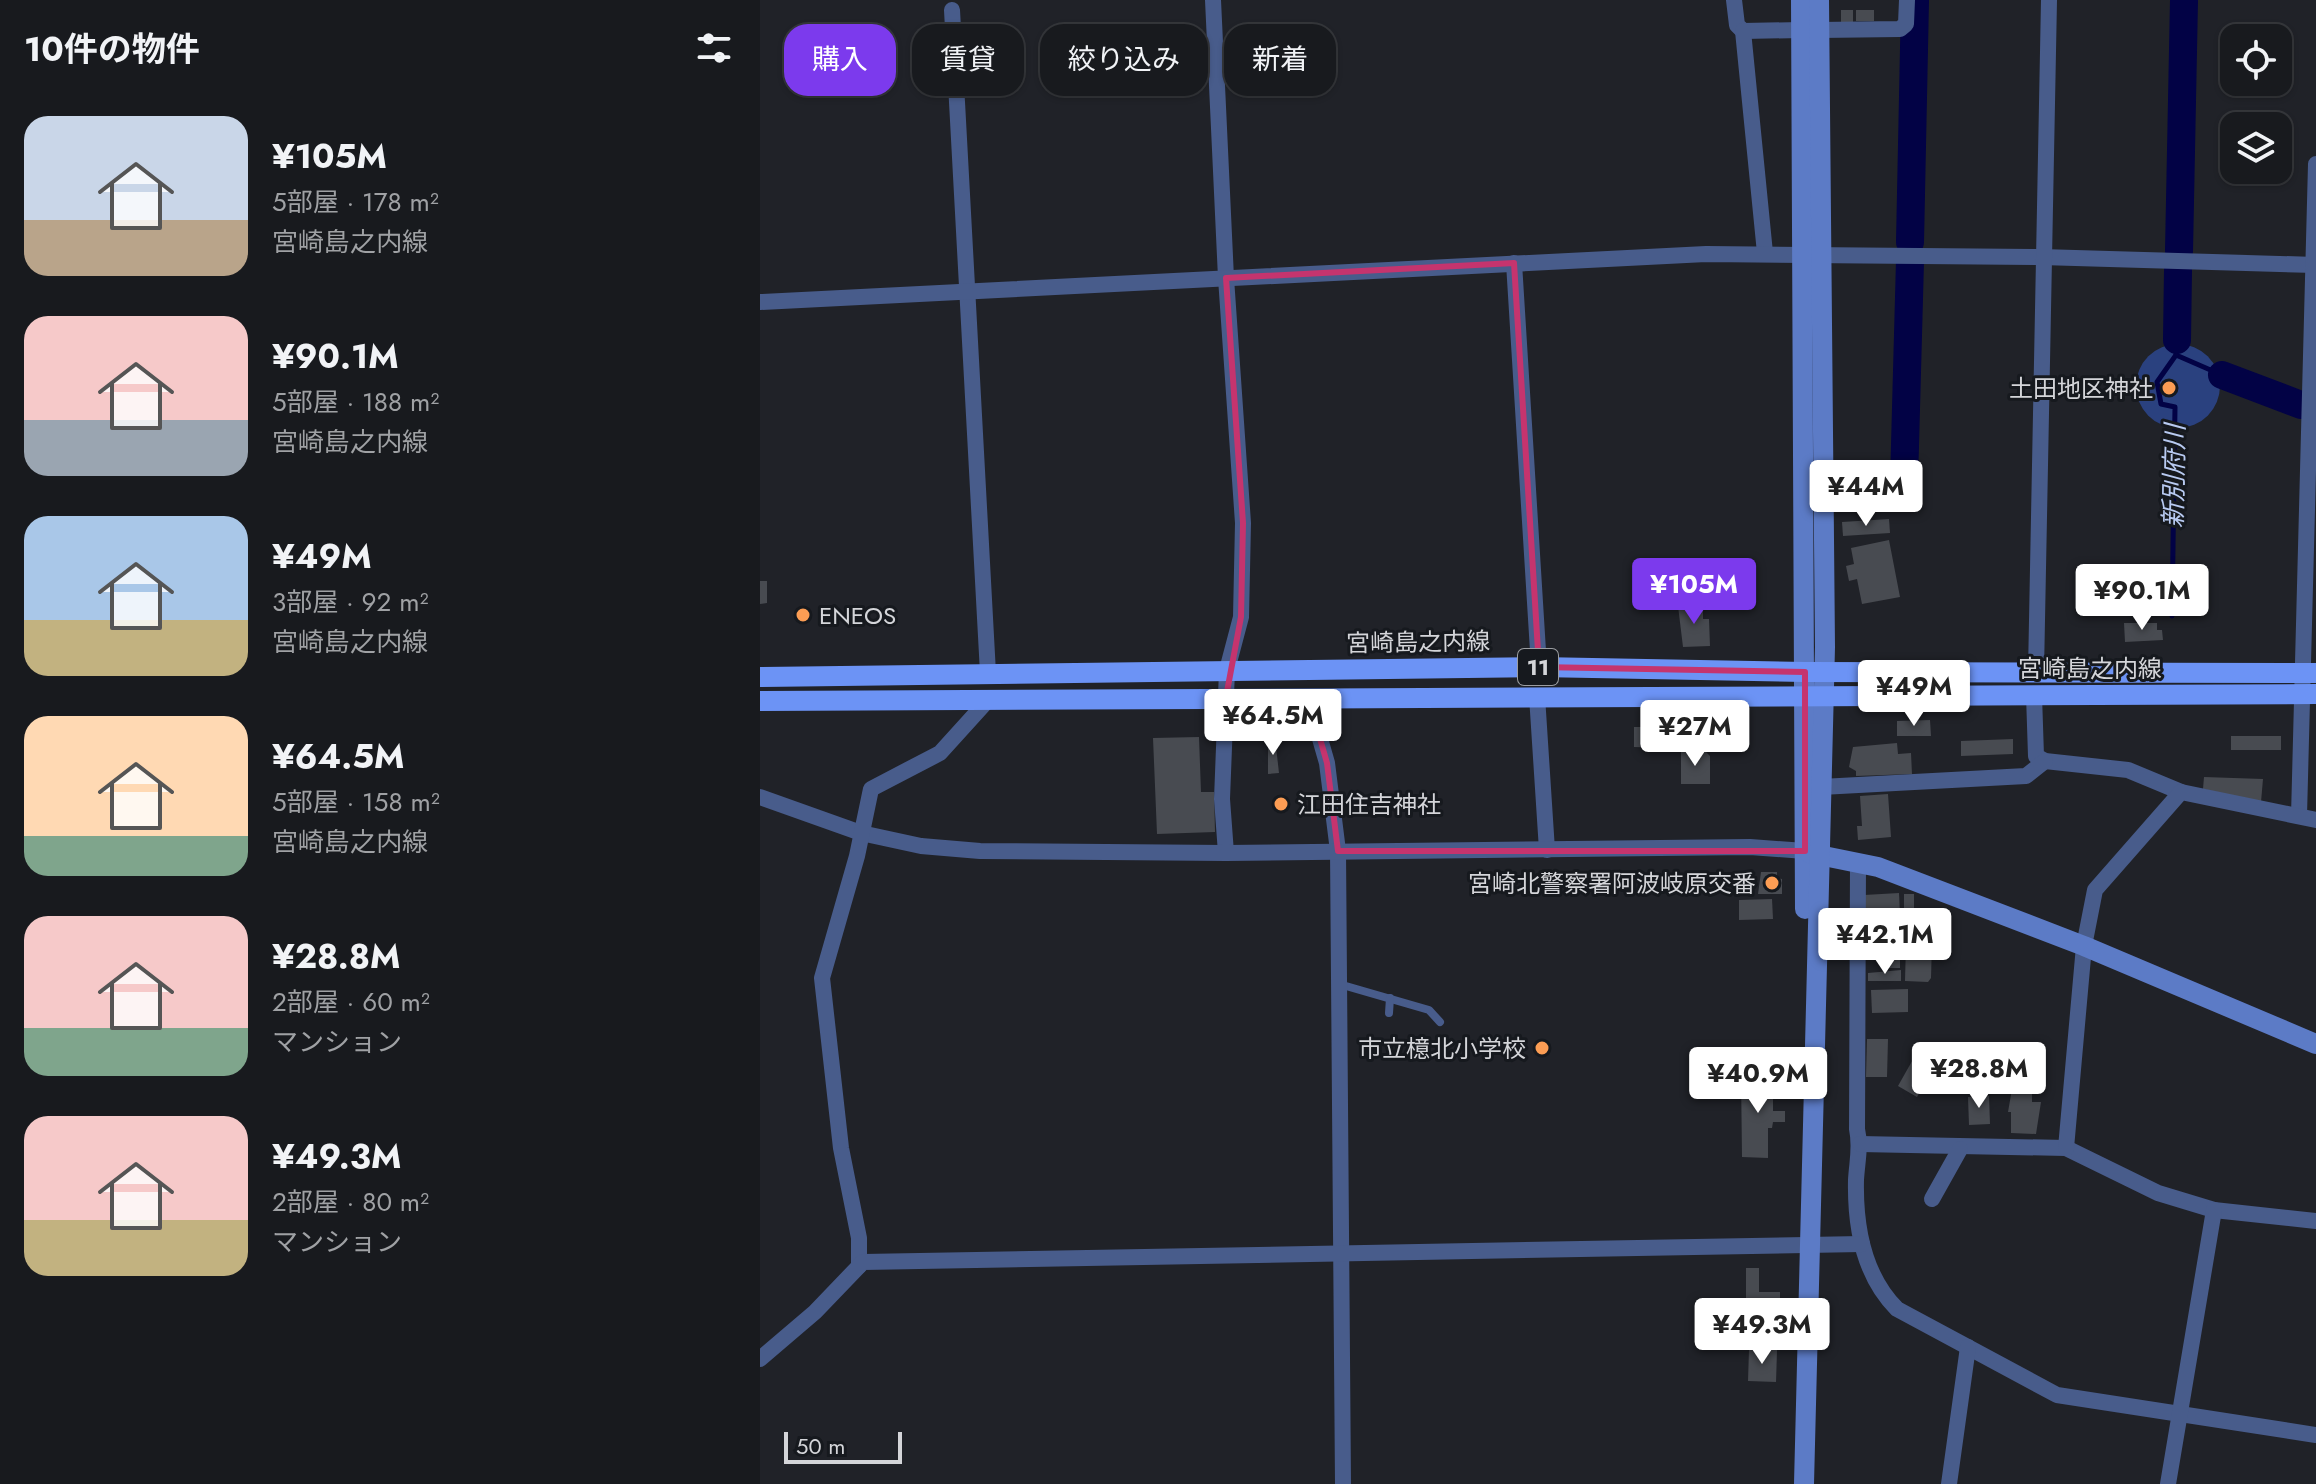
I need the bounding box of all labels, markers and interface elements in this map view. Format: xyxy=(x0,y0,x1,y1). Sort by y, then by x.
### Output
chip: 購入 xyxy=(784,24,896,96)
chip: 賃貸 xyxy=(912,24,1024,96)
chip: 絞り込み xyxy=(1040,24,1208,96)
chip: 新着 xyxy=(1224,24,1336,96)
map controls xyxy=(2220,24,2292,184)
button: locate xyxy=(2220,24,2292,96)
text: 10件の物件 xyxy=(24,25,200,74)
icon: filters xyxy=(692,26,736,70)
button: layers xyxy=(2220,112,2292,184)
text: ¥105M xyxy=(272,132,387,181)
icon: home xyxy=(88,148,184,244)
text: 5部屋 · 178 m² xyxy=(272,183,439,221)
text: 宮崎島之内線 xyxy=(272,223,428,261)
text: ¥90.1M xyxy=(272,332,399,381)
icon: home xyxy=(88,348,184,444)
place label: 土田地区神社 xyxy=(2009,371,2153,406)
marker: 土田地区神社 xyxy=(2160,379,2178,397)
text: 5部屋 · 188 m² xyxy=(272,383,439,421)
water label: 新別府川 xyxy=(2154,421,2194,528)
text: 宮崎島之内線 xyxy=(272,423,428,461)
pin: ¥44M xyxy=(1819,460,1913,528)
text: ¥44M xyxy=(1828,467,1904,505)
text: ¥49M xyxy=(272,532,372,581)
icon: home xyxy=(88,548,184,644)
pin: ¥105M xyxy=(1638,558,1750,626)
pin: ¥90.1M xyxy=(2077,564,2207,632)
text: ¥105M xyxy=(1650,565,1738,603)
text: ¥90.1M xyxy=(2094,571,2190,609)
text: 3部屋 · 92 m² xyxy=(272,583,428,621)
place label: ENEOS xyxy=(819,598,896,633)
marker: ENEOS xyxy=(794,606,812,624)
text: 宮崎島之内線 xyxy=(272,623,428,661)
street label: 宮崎島之内線 xyxy=(1346,623,1490,661)
road number: 11 xyxy=(1518,649,1558,685)
street label: 宮崎島之内線 xyxy=(2018,651,2162,686)
pin: ¥49M xyxy=(1867,660,1961,728)
text: ¥49M xyxy=(1876,667,1952,705)
pin: ¥64.5M xyxy=(1208,689,1338,757)
text: ¥64.5M xyxy=(1222,696,1324,734)
pin: ¥27M xyxy=(1648,700,1742,768)
text: ¥27M xyxy=(1658,707,1732,745)
text: ¥64.5M xyxy=(272,732,404,781)
icon: home xyxy=(88,748,184,844)
text: 5部屋 · 158 m² xyxy=(272,783,440,821)
place label: 江田住吉神社 xyxy=(1297,787,1441,822)
marker: 江田住吉神社 xyxy=(1272,795,1290,813)
text: 宮崎島之内線 xyxy=(272,823,428,861)
place label: 宮崎北警察署阿波岐原交番 xyxy=(1468,866,1756,901)
marker: 宮崎北警察署阿波岐原交番 xyxy=(1763,874,1781,892)
pin: ¥42.1M xyxy=(1820,908,1950,976)
text: ¥42.1M xyxy=(1836,915,1934,953)
text: ¥28.8M xyxy=(272,932,400,981)
icon: home xyxy=(88,948,184,1044)
text: 2部屋 · 60 m² xyxy=(272,983,430,1021)
text: マンション xyxy=(272,1023,402,1061)
place label: 市立檍北小学校 xyxy=(1358,1031,1526,1066)
marker: 市立檍北小学校 xyxy=(1533,1039,1551,1057)
pin: ¥28.8M xyxy=(1914,1042,2044,1110)
pin: ¥40.9M xyxy=(1693,1047,1823,1115)
text: ¥28.8M xyxy=(1930,1049,2028,1087)
text: ¥40.9M xyxy=(1707,1054,1809,1092)
text: ¥49.3M xyxy=(272,1132,401,1181)
icon: home xyxy=(88,1148,184,1244)
text: 2部屋 · 80 m² xyxy=(272,1183,429,1221)
text: マンション xyxy=(272,1223,402,1261)
pin: ¥49.3M xyxy=(1697,1298,1827,1366)
text: ¥49.3M xyxy=(1713,1305,1811,1343)
scale bar xyxy=(784,1428,902,1464)
text: 50 m xyxy=(796,1430,845,1462)

